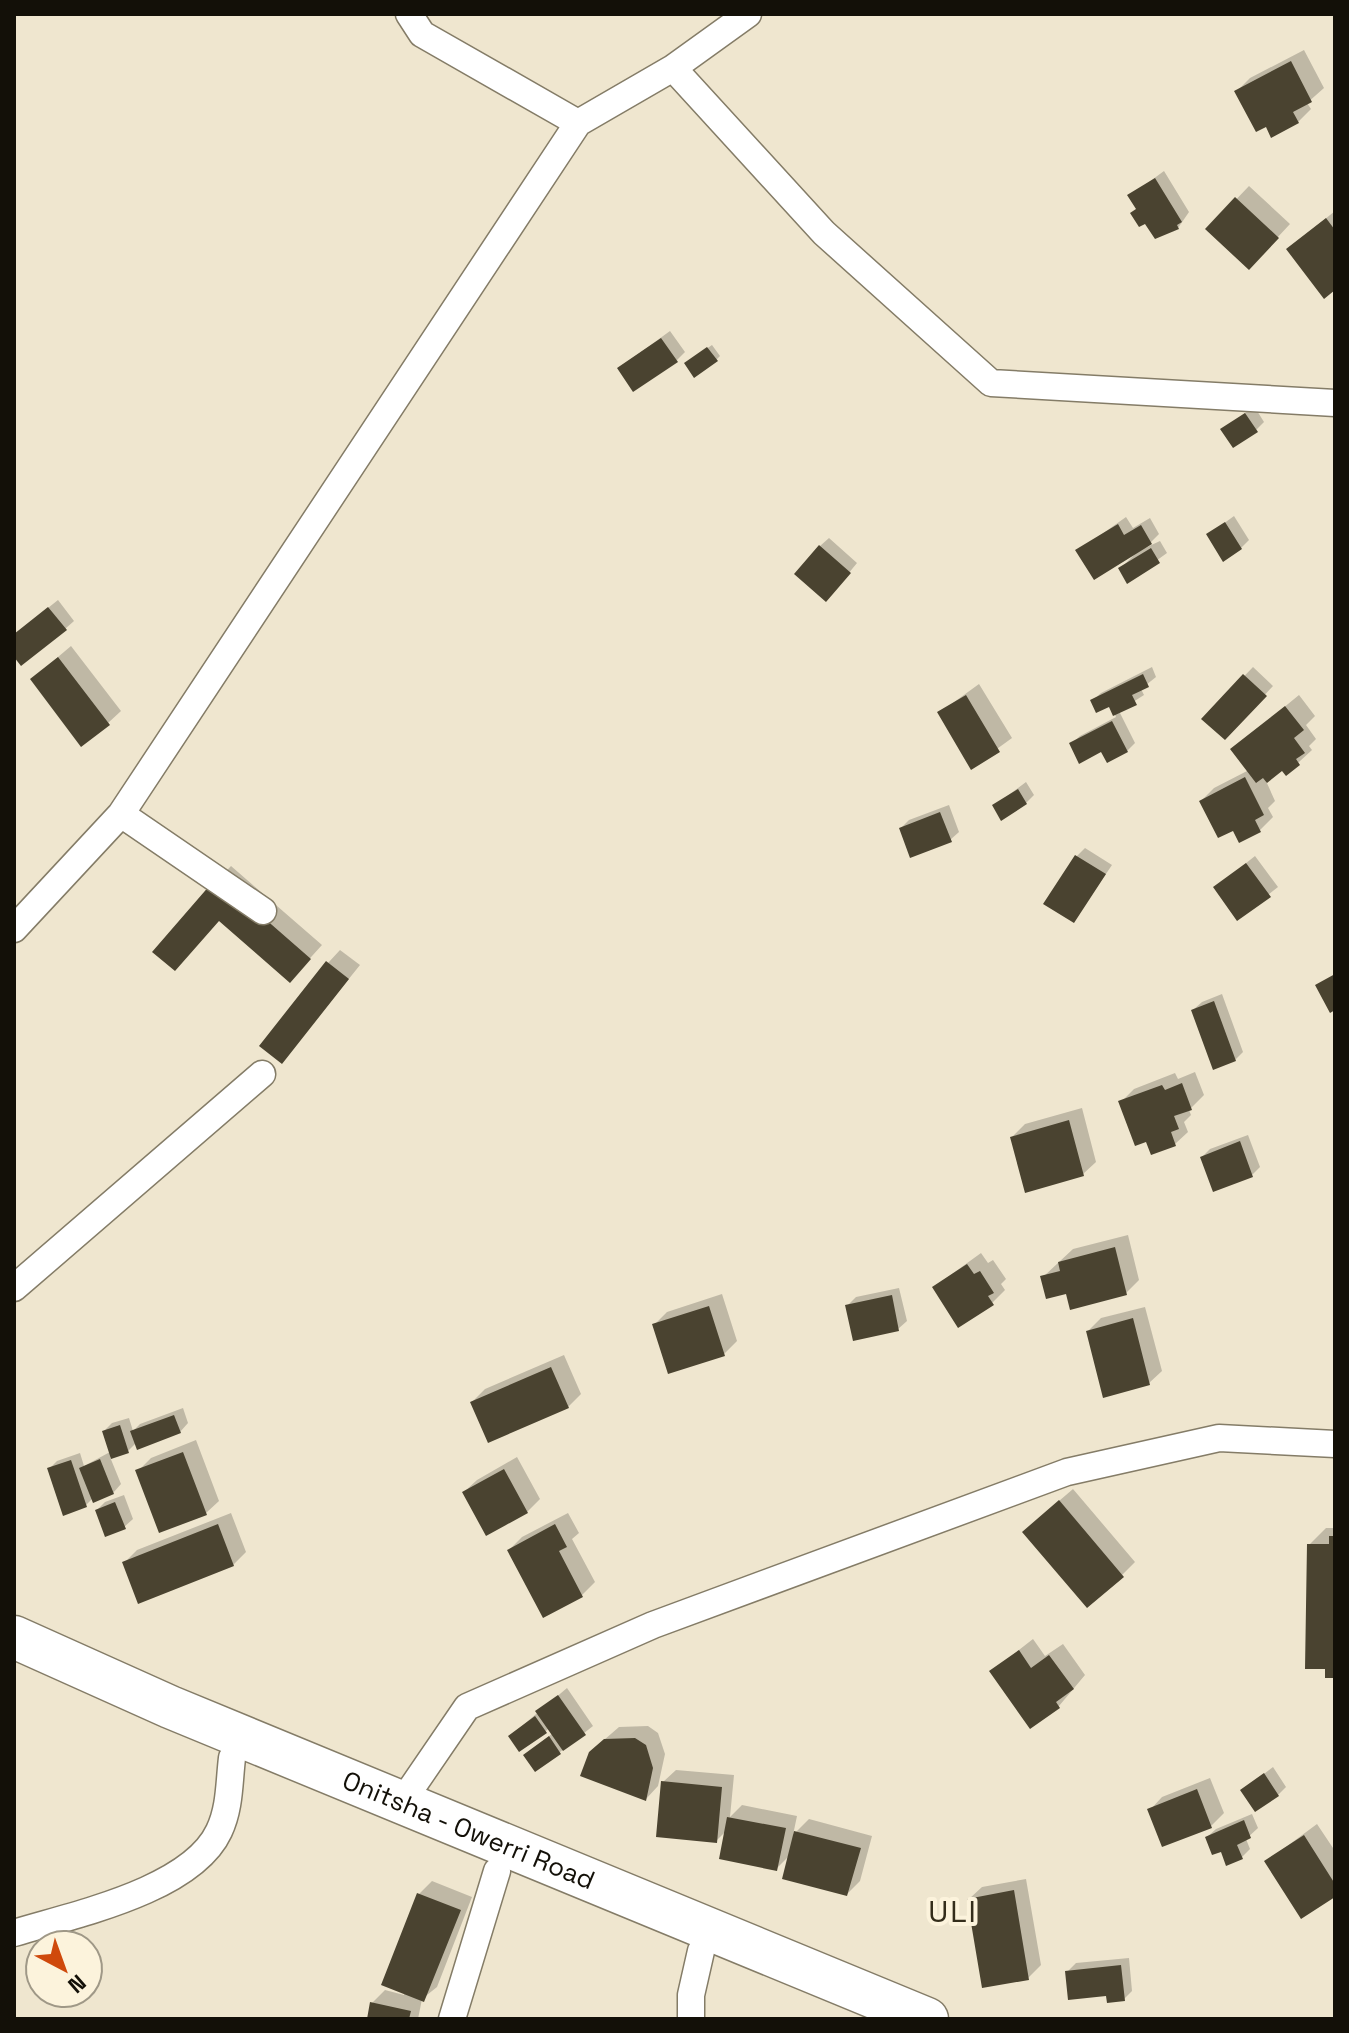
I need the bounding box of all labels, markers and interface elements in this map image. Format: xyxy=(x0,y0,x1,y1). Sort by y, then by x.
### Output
street label: Onitsha - Owerri Road xyxy=(337,1763,600,1897)
district label: ULI xyxy=(928,1892,978,1931)
north arrow xyxy=(24,1929,104,2009)
text: N xyxy=(62,1969,92,1999)

